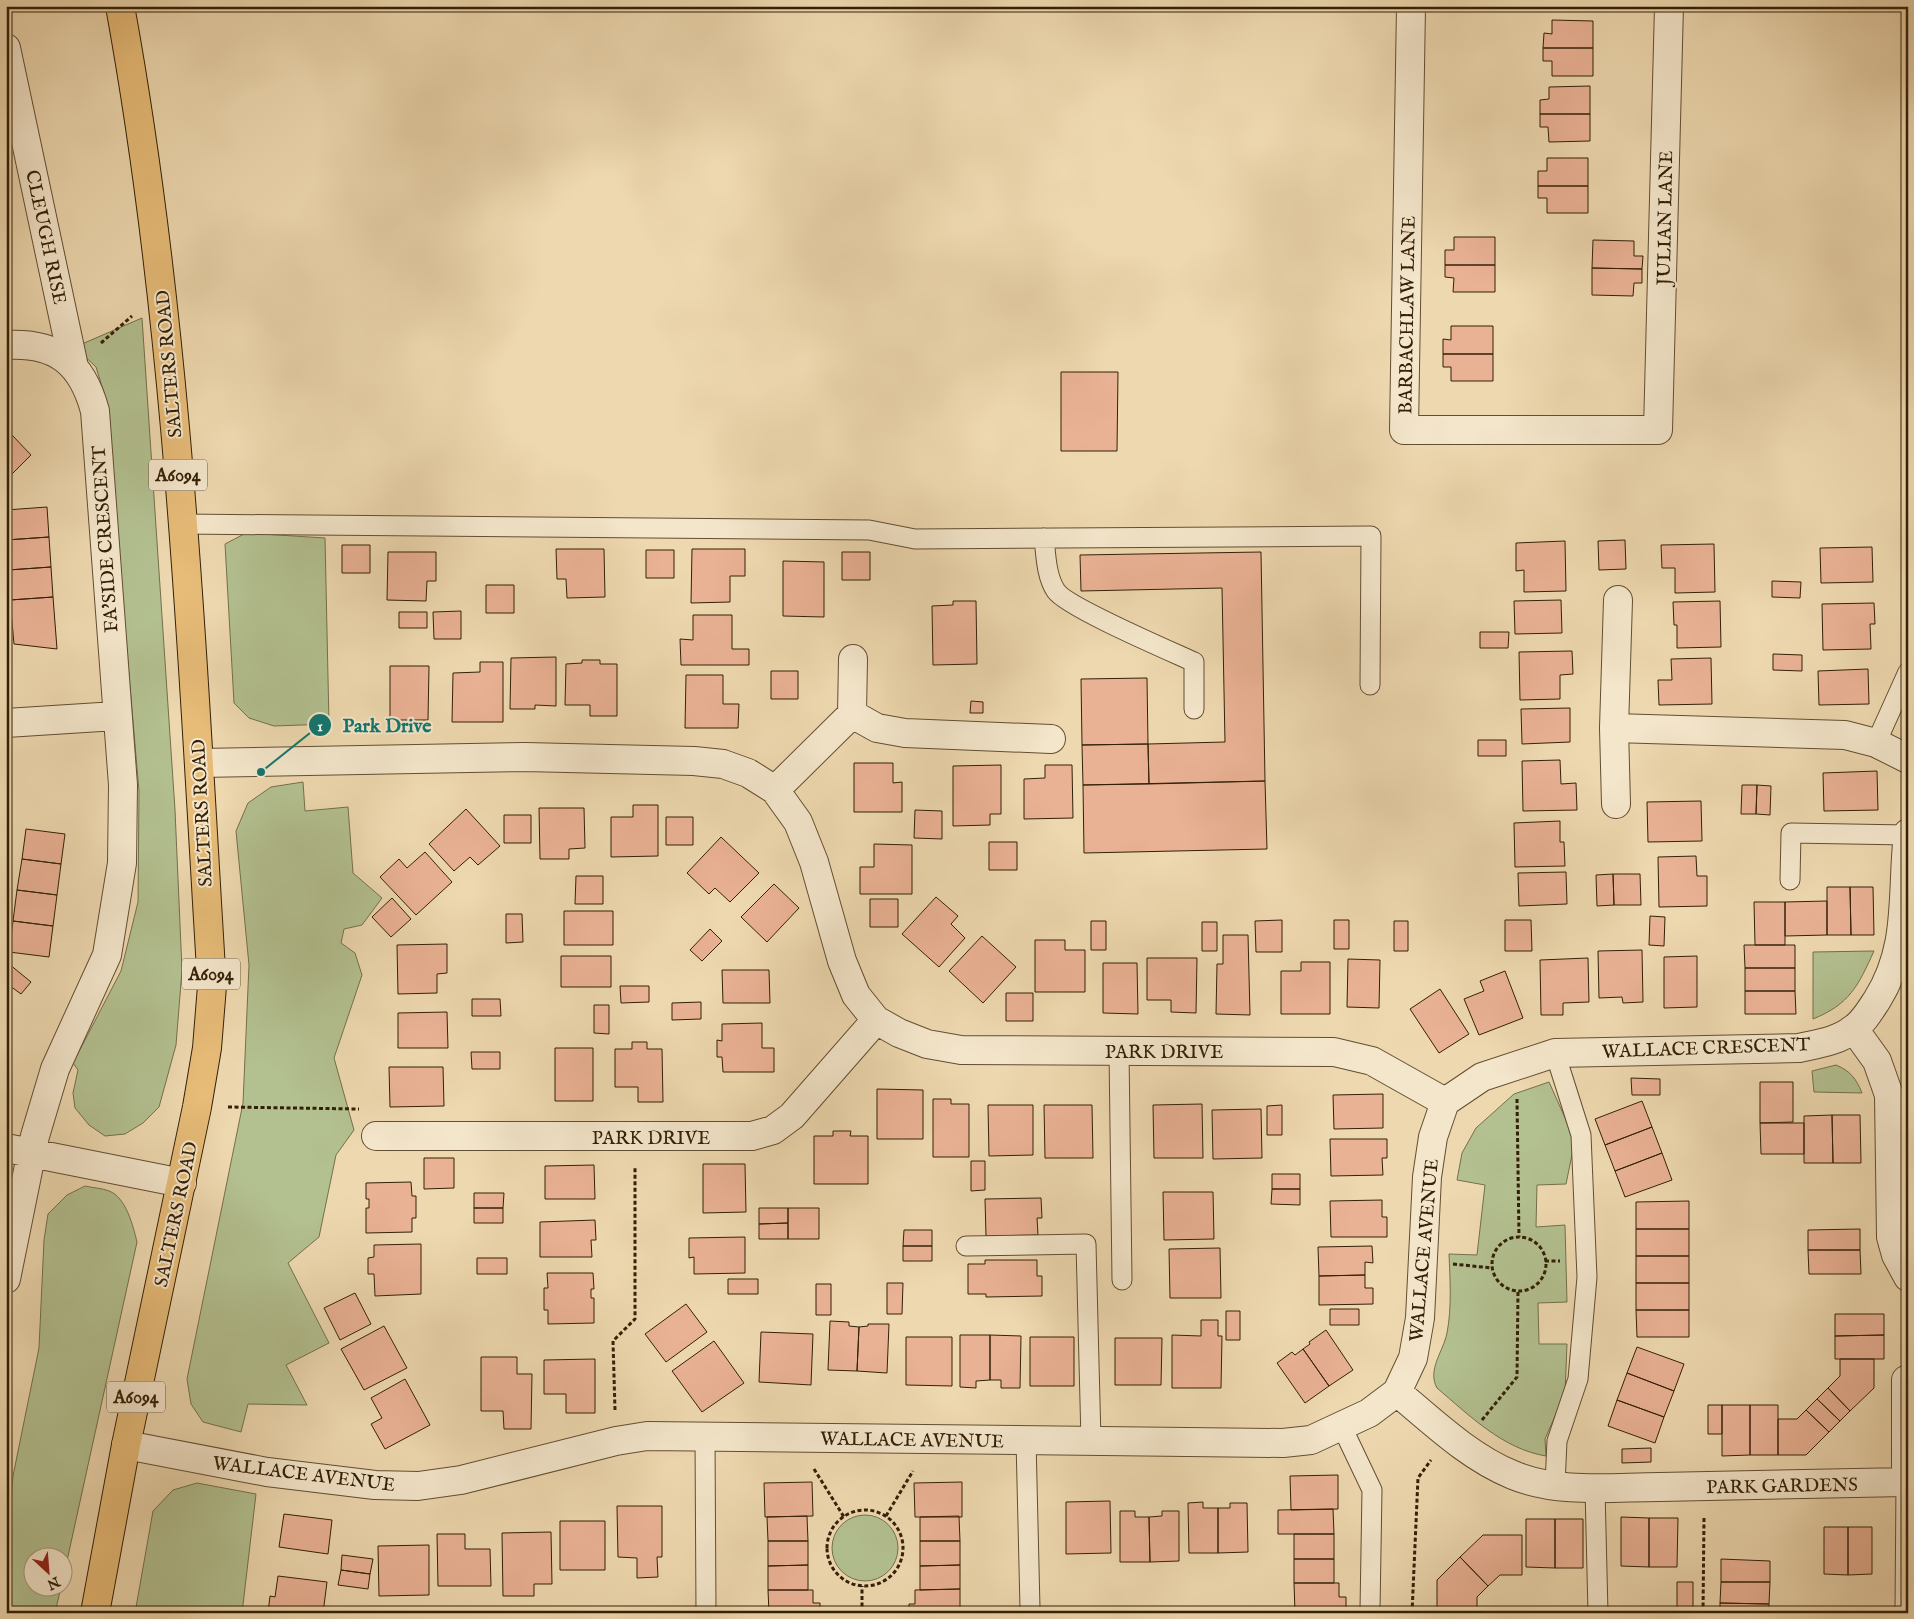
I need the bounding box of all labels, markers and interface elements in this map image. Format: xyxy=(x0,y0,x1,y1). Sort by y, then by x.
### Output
street label: JULIAN LANE xyxy=(1653,150,1679,288)
street label: CLEUGH RISE xyxy=(19,168,71,307)
street label: BARBACHLAW LANE xyxy=(1394,216,1422,415)
street label: SALTERS ROAD xyxy=(152,289,188,439)
street label: FA'SIDE CRESCENT xyxy=(87,444,124,633)
road number: A6094 xyxy=(149,460,207,490)
callout: Park Drive xyxy=(307,708,441,743)
text: Park Drive xyxy=(343,714,432,739)
text: 1 xyxy=(317,717,323,736)
street label: SALTERS ROAD xyxy=(187,738,219,887)
road number: A6094 xyxy=(182,959,240,990)
street label: WALLACE CRESCENT xyxy=(1601,1033,1811,1065)
street label: PARK DRIVE xyxy=(1105,1041,1223,1065)
street label: PARK DRIVE xyxy=(592,1127,710,1151)
street label: SALTERS ROAD xyxy=(150,1139,204,1289)
street label: WALLACE AVENUE xyxy=(1405,1158,1445,1343)
road number: A6094 xyxy=(107,1381,165,1412)
street label: WALLACE AVENUE xyxy=(820,1427,1004,1455)
street label: WALLACE AVENUE xyxy=(211,1452,396,1498)
street label: PARK GARDENS xyxy=(1706,1474,1858,1500)
north arrow xyxy=(22,1546,72,1596)
text: N xyxy=(44,1572,64,1594)

